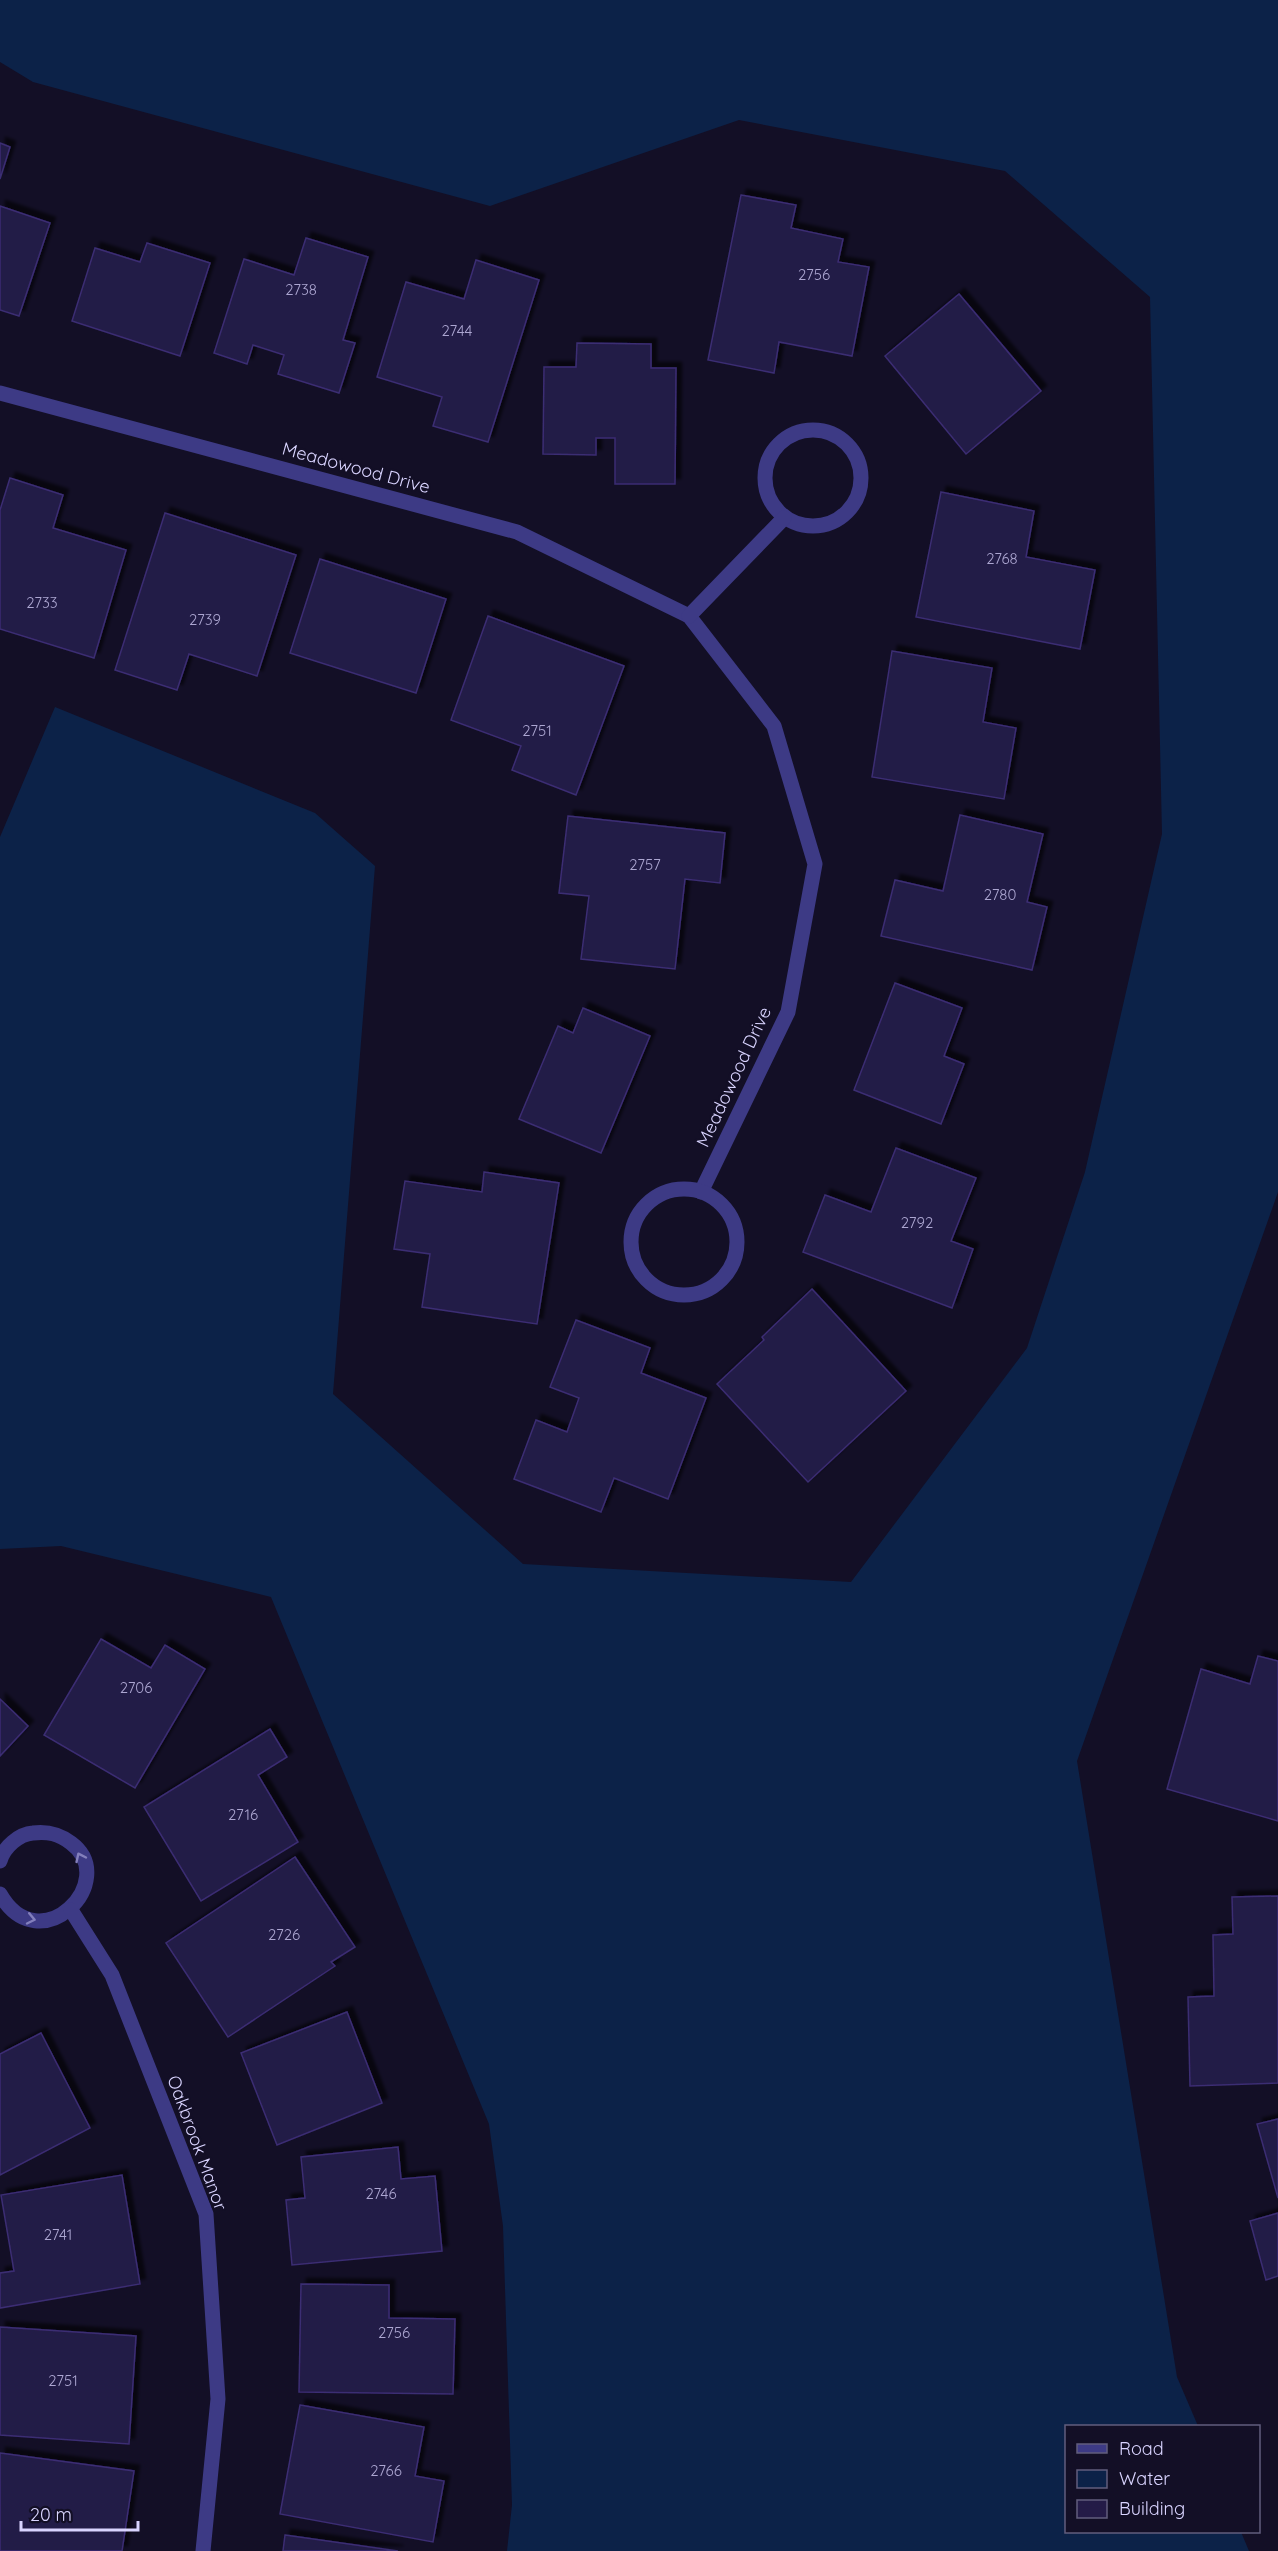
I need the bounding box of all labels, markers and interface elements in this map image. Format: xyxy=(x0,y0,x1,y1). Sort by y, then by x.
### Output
house number: 2756 xyxy=(798,265,830,284)
house number: 2738 xyxy=(285,280,317,299)
house number: 2744 xyxy=(442,321,473,340)
street label: Meadowood Drive xyxy=(280,437,433,498)
house number: 2768 xyxy=(986,549,1018,568)
house number: 2733 xyxy=(26,593,58,612)
house number: 2739 xyxy=(189,610,221,629)
house number: 2751 xyxy=(522,721,552,740)
house number: 2757 xyxy=(629,855,661,874)
house number: 2780 xyxy=(984,885,1016,904)
street label: Meadowood Drive xyxy=(691,1003,776,1151)
house number: 2792 xyxy=(901,1213,933,1232)
house number: 2706 xyxy=(120,1678,152,1697)
house number: 2716 xyxy=(228,1805,258,1824)
one-way arrow xyxy=(76,1852,88,1863)
one-way arrow xyxy=(26,1912,36,1925)
house number: 2726 xyxy=(268,1925,300,1944)
street label: Oakbrook Manor xyxy=(162,2072,233,2214)
house number: 2746 xyxy=(365,2184,397,2203)
house number: 2741 xyxy=(44,2225,72,2244)
house number: 2756 xyxy=(378,2323,410,2342)
house number: 2751 xyxy=(48,2371,78,2390)
legend xyxy=(1065,2425,1260,2533)
text: Road xyxy=(1119,2437,1164,2460)
house number: 2766 xyxy=(370,2461,402,2480)
text: Water xyxy=(1119,2467,1170,2490)
scale bar xyxy=(21,2494,138,2532)
text: Building xyxy=(1119,2497,1185,2520)
text: 20 m xyxy=(30,2503,72,2526)

